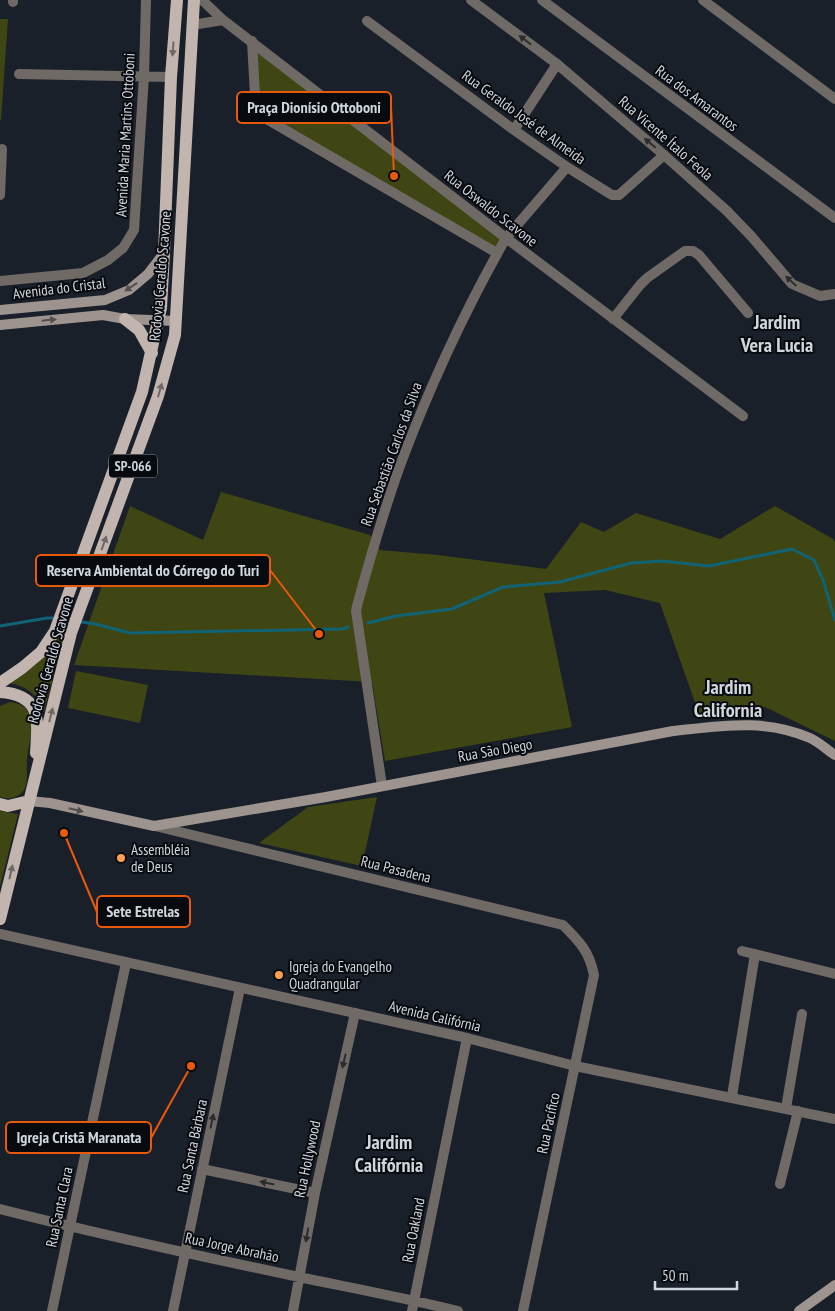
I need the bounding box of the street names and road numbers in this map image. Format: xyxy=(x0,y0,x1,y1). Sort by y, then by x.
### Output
street label: Avenida Maria Martins Ottoboni xyxy=(111,53,139,217)
street label: Rua dos Amarantos xyxy=(652,61,742,135)
street label: Rua Geraldo José de Almeida xyxy=(458,66,590,168)
street label: Rua Vicente Ítalo Feola xyxy=(615,92,717,184)
street label: Rua Oswaldo Scavone xyxy=(440,166,542,250)
street label: Rodovia Geraldo Scavone xyxy=(145,210,175,342)
street label: Avenida do Cristal xyxy=(12,273,107,303)
street label: Rua Sebastião Carlos da Silva xyxy=(356,379,426,529)
road number: SP-066 xyxy=(109,454,157,478)
street label: Rodovia Geraldo Scavone xyxy=(23,595,77,725)
street label: Rua São Diego xyxy=(456,734,534,766)
street label: Rua Pasadena xyxy=(359,851,433,887)
street label: Avenida Califórnia xyxy=(387,996,483,1036)
street label: Rua Pacífico xyxy=(532,1091,564,1155)
street label: Rua Santa Bárbara xyxy=(173,1098,211,1194)
street label: Rua Hollywood xyxy=(290,1119,324,1199)
street label: Rua Santa Clara xyxy=(41,1165,77,1249)
street label: Rua Oakland xyxy=(397,1196,429,1264)
street label: Rua Jorge Abrahão xyxy=(183,1228,281,1266)

